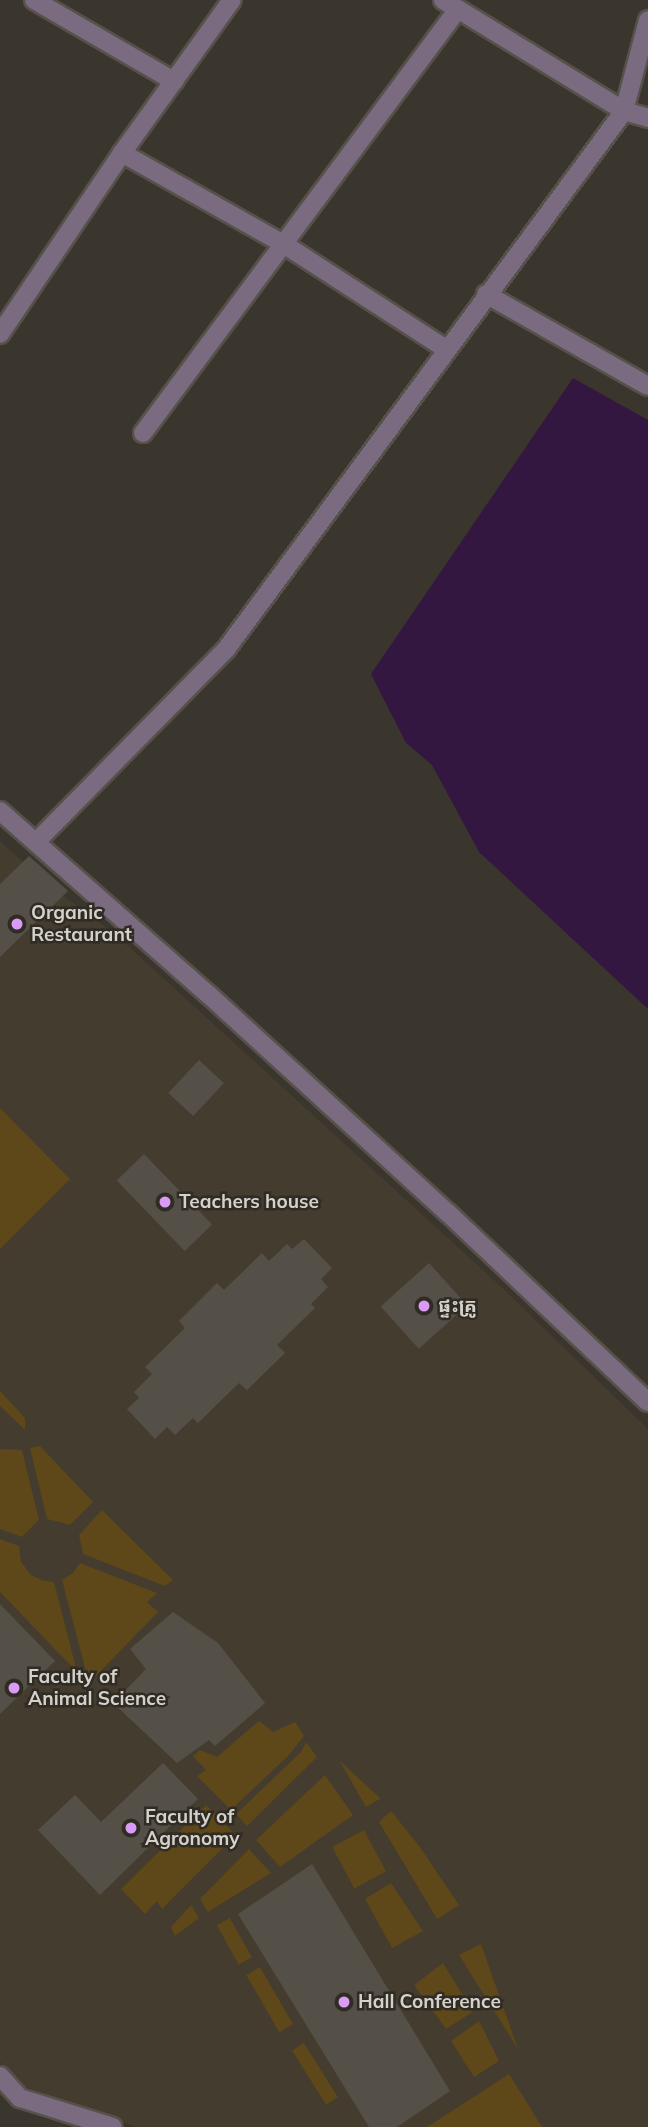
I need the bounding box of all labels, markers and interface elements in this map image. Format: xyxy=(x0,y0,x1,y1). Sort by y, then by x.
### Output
place label: Organic Restaurant xyxy=(31,902,132,946)
marker: Organic Restaurant xyxy=(9,916,25,932)
place label: Teachers house xyxy=(179,1191,319,1213)
marker: Teachers house xyxy=(157,1194,173,1210)
place label: ផ្ទះគ្រូ xyxy=(438,1295,477,1317)
marker: ផ្ទះគ្រូ xyxy=(416,1298,432,1314)
place label: Faculty of Animal Science xyxy=(28,1666,166,1710)
marker: Faculty of Animal Science xyxy=(6,1680,22,1696)
place label: Faculty of Agronomy xyxy=(145,1806,240,1850)
marker: Faculty of Agronomy xyxy=(123,1820,139,1836)
place label: Hall Conference xyxy=(358,1991,501,2013)
marker: Hall Conference xyxy=(336,1994,352,2010)

